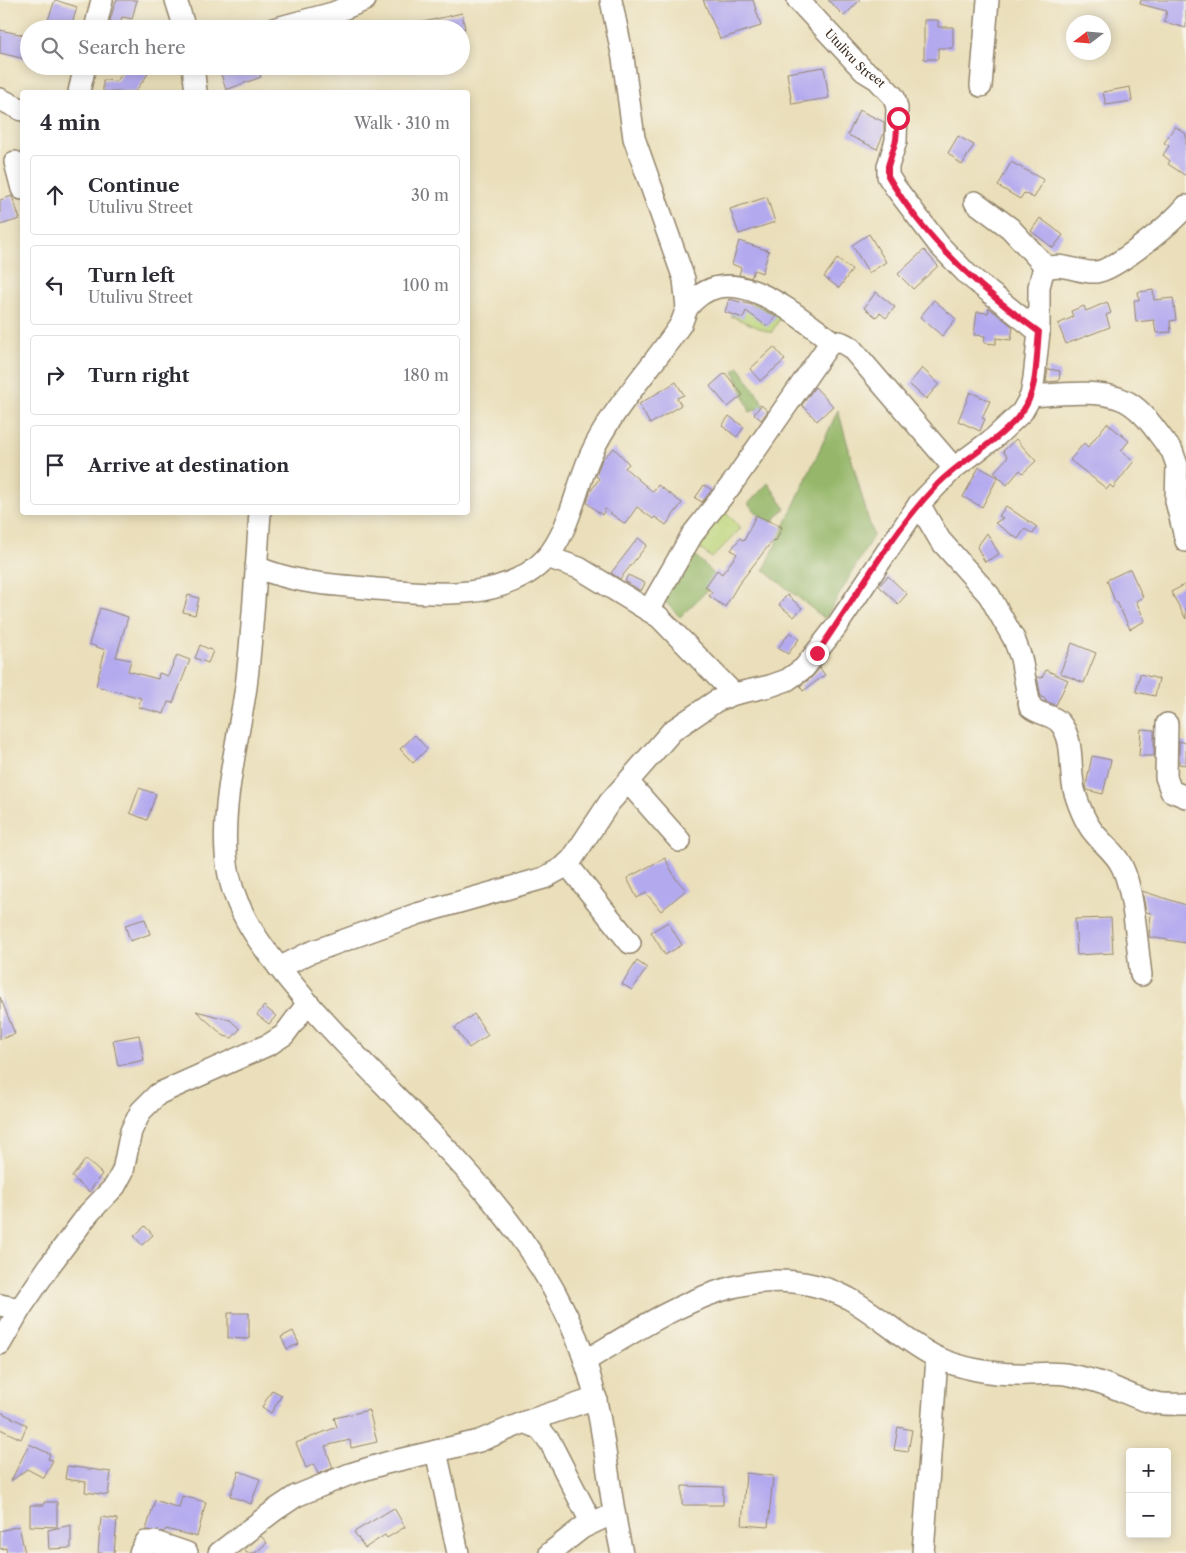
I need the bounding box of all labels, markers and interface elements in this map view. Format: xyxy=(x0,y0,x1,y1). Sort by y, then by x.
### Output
north arrow xyxy=(1066,15,1111,60)
search box xyxy=(20,20,470,75)
street label: Utulivu Street xyxy=(822,26,890,91)
icon: search xyxy=(38,34,66,62)
text: Search here xyxy=(78,36,186,59)
route start xyxy=(887,107,910,130)
text: 4 min xyxy=(40,110,101,135)
text: Walk · 310 m xyxy=(354,113,450,133)
text: Continue xyxy=(88,174,180,197)
icon: ahead xyxy=(41,181,69,209)
text: 30 m xyxy=(411,185,449,205)
text: Utulivu Street xyxy=(88,197,193,217)
text: Turn left xyxy=(88,264,175,287)
icon: left xyxy=(41,271,69,299)
text: 100 m xyxy=(403,275,449,295)
text: Utulivu Street xyxy=(88,287,193,307)
icon: right xyxy=(41,361,69,389)
text: Turn right xyxy=(88,364,189,387)
text: 180 m xyxy=(403,365,449,385)
icon: arrive xyxy=(41,451,69,479)
text: Arrive at destination xyxy=(88,454,289,477)
route end xyxy=(806,642,829,665)
map controls xyxy=(1126,1448,1171,1538)
button: + xyxy=(1126,1448,1171,1493)
button: − xyxy=(1126,1493,1171,1538)

